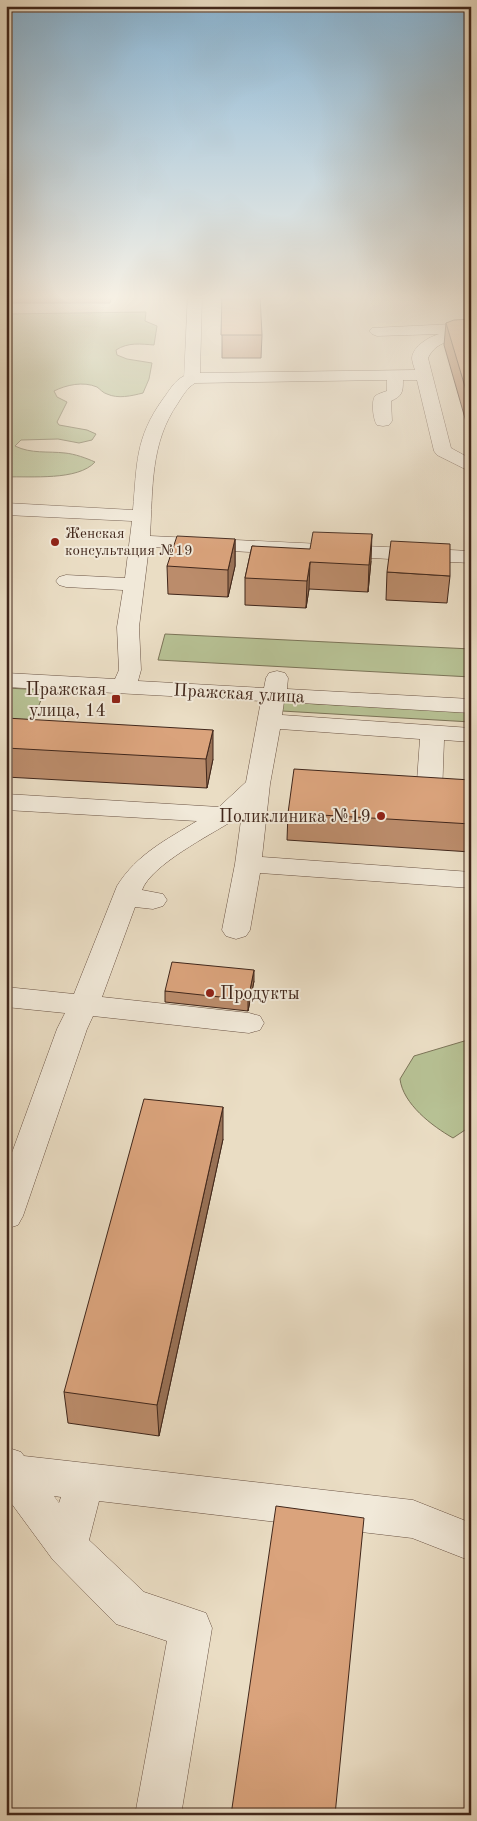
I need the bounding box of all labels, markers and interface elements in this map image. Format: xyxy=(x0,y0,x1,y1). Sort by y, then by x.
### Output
place label: Женская консультация №19 xyxy=(65,527,193,559)
marker: Женская консультация №19 xyxy=(49,536,61,548)
place label: Пражская улица, 14 xyxy=(26,681,106,720)
street label: Пражская улица xyxy=(173,682,305,706)
marker: Пражская улица, 14 xyxy=(110,693,122,705)
place label: Поликлиника №19 xyxy=(219,808,371,826)
marker: Поликлиника №19 xyxy=(375,810,387,822)
place label: Продукты xyxy=(220,985,300,1003)
marker: Продукты xyxy=(204,987,216,999)

